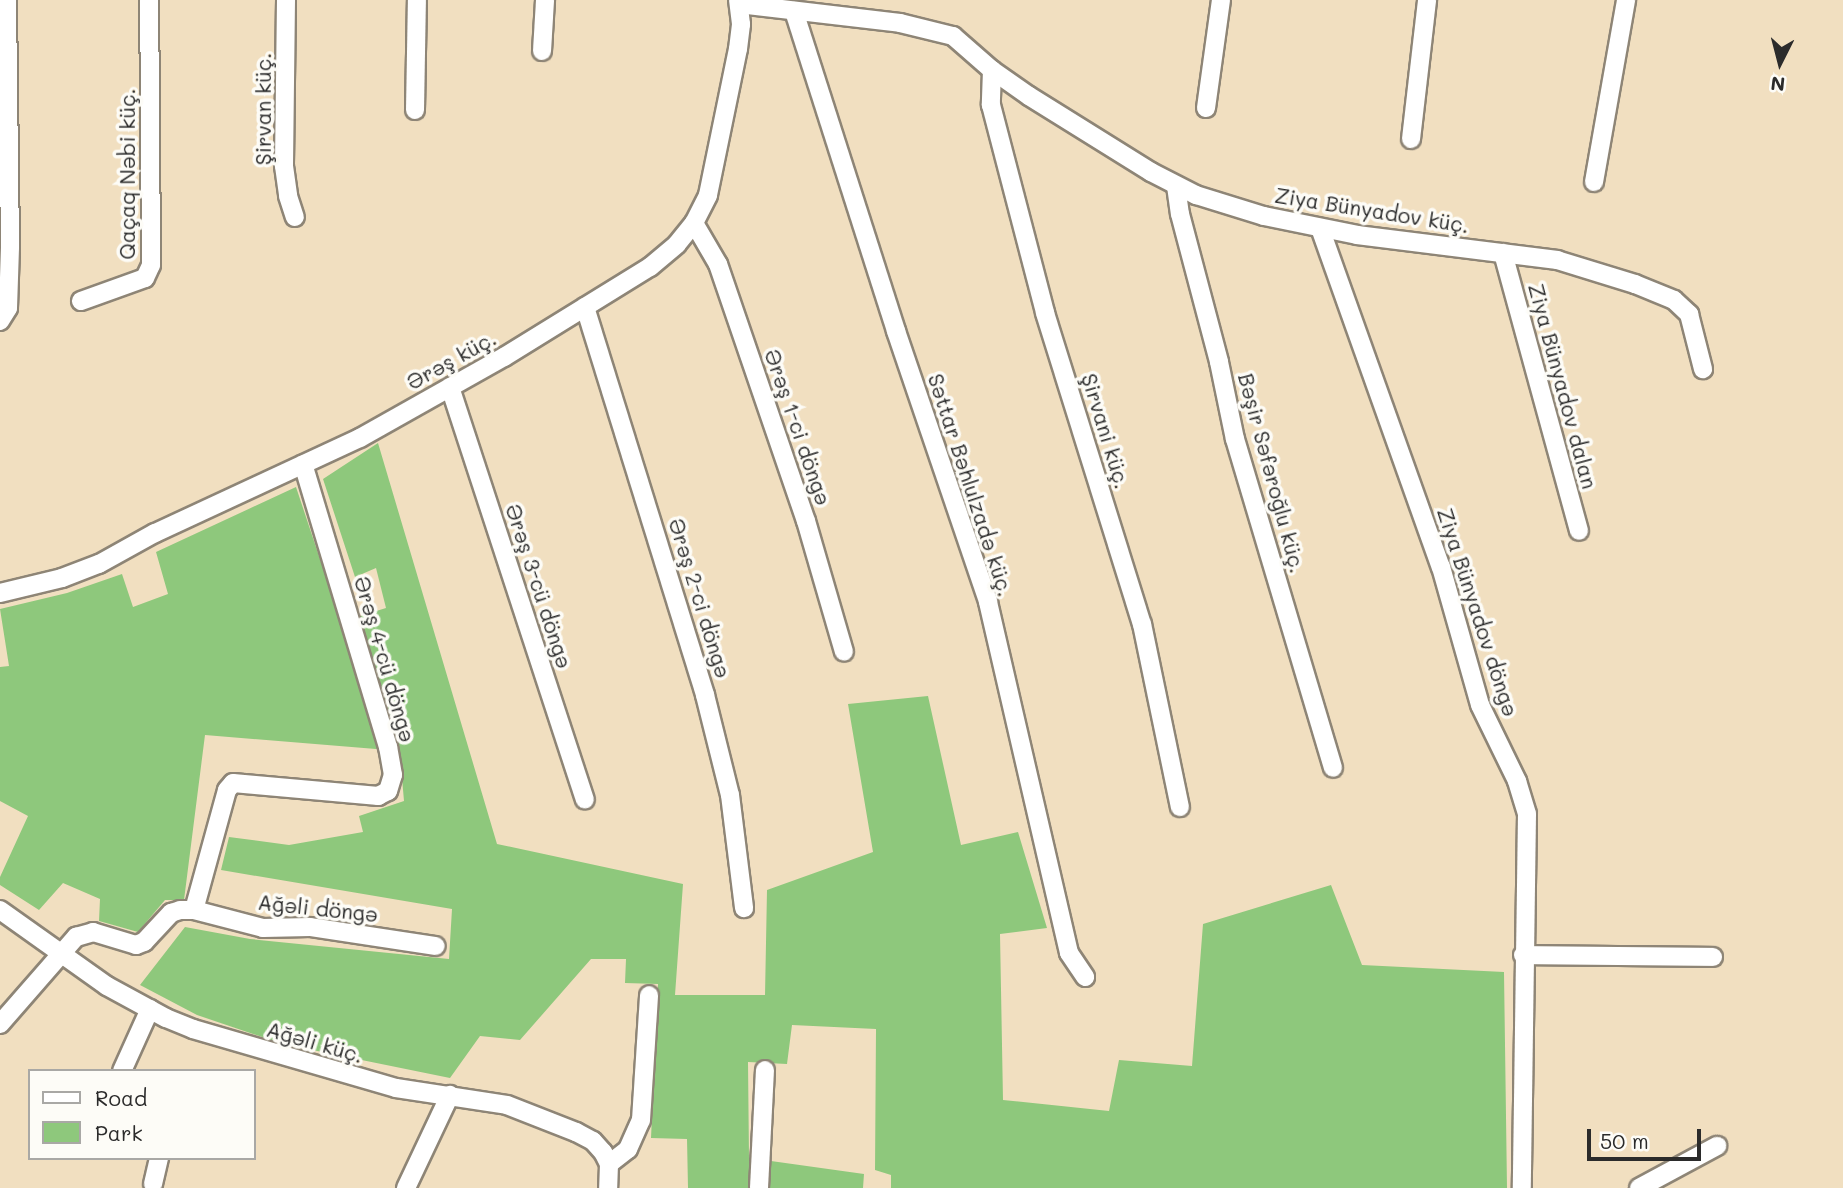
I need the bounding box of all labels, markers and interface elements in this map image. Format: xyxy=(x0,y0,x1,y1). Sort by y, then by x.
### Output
north arrow xyxy=(1745,28,1815,98)
street label: Şirvan küç. xyxy=(250,53,276,165)
text: N xyxy=(1769,71,1786,98)
street label: Qaçaq Nəbi küç. xyxy=(114,88,140,260)
street label: Ziya Bünyadov küç. xyxy=(1273,182,1471,238)
street label: Ziya Bünyadov dalan xyxy=(1523,281,1603,491)
street label: Ərəş küç. xyxy=(402,325,500,395)
street label: Ərəş 1-ci döngə xyxy=(759,346,837,508)
street label: Şirvani küç. xyxy=(1077,370,1135,492)
street label: Bəşir Səfəroğlu küç. xyxy=(1233,370,1311,576)
street label: Səttar Bəhlulzadə küç. xyxy=(923,371,1019,599)
street label: Ərəş 3-cü döngə xyxy=(501,501,577,671)
street label: Ziya Bünyadov döngə xyxy=(1432,505,1524,719)
street label: Ərəş 2-ci döngə xyxy=(664,515,736,681)
street label: Ərəş 4-cü döngə xyxy=(349,573,421,745)
street label: Ağəli döngə xyxy=(257,889,379,927)
street label: Ağəli küç. xyxy=(264,1016,366,1068)
legend xyxy=(28,1069,256,1160)
text: Road xyxy=(95,1084,147,1111)
scale bar xyxy=(1591,1114,1705,1158)
text: Park xyxy=(95,1119,143,1146)
text: 50 m xyxy=(1600,1127,1649,1154)

